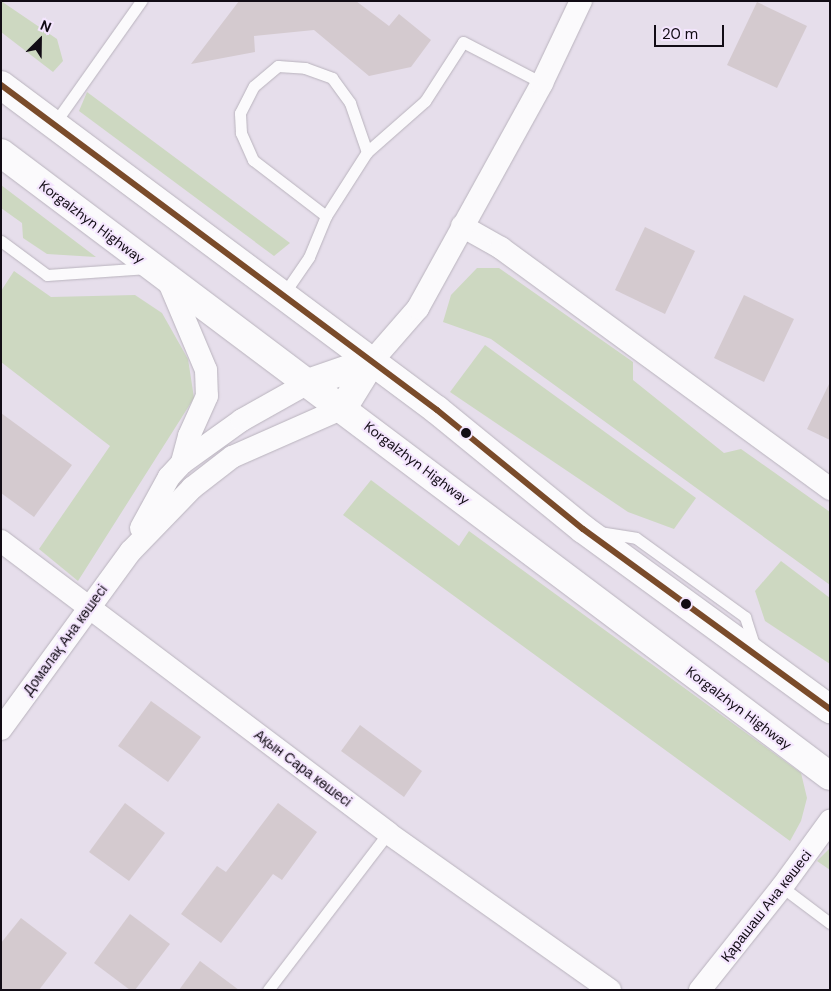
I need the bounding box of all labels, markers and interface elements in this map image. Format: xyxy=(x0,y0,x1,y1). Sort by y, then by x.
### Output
north arrow xyxy=(15,15,65,65)
scale bar xyxy=(656,15,726,47)
text: N xyxy=(38,16,54,36)
text: 20 m xyxy=(662,24,698,44)
street label: Korgalzhyn Highway xyxy=(36,177,148,267)
street label: Korgalzhyn Highway xyxy=(361,418,473,508)
unlabelled marker xyxy=(461,428,471,438)
street label: Домалақ Ана көшесі xyxy=(19,582,111,698)
unlabelled marker xyxy=(681,599,691,609)
street label: Korgalzhyn Highway xyxy=(683,663,795,753)
street label: Ақын Сара көшесі xyxy=(251,726,355,810)
street label: Қарашаш Ана көшесі xyxy=(717,847,815,965)

